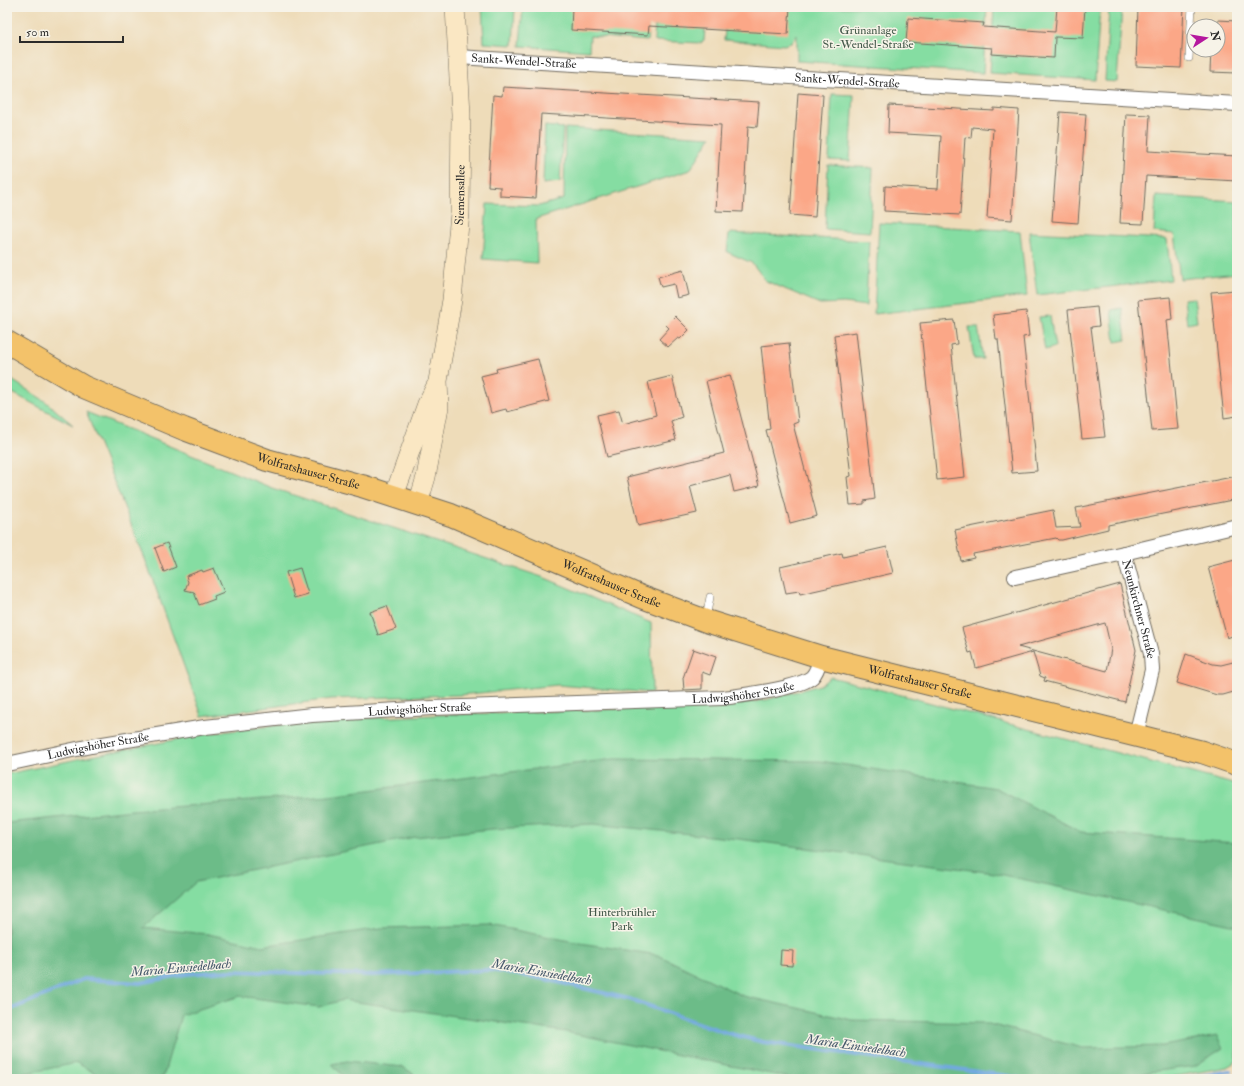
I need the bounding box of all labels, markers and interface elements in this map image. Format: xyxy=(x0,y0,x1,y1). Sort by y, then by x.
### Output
scale bar xyxy=(20,18,123,44)
north arrow xyxy=(1186,18,1226,58)
park label: Grünanlage St.-Wendel-Straße xyxy=(823,23,913,52)
text: 50 m xyxy=(26,25,50,40)
text: N xyxy=(1208,29,1223,43)
street label: Sankt-Wendel-Straße xyxy=(471,51,577,72)
street label: Sankt-Wendel-Straße xyxy=(794,70,900,92)
street label: Siemensallee xyxy=(452,165,468,226)
street label: Wolfratshauser Straße xyxy=(253,449,361,493)
street label: Wolfratshauser Straße xyxy=(559,556,663,612)
street label: Neunkirchner Straße xyxy=(1118,558,1158,659)
street label: Wolfratshauser Straße xyxy=(865,662,973,702)
street label: Ludwigshöher Straße xyxy=(692,678,796,707)
street label: Ludwigshöher Straße xyxy=(368,700,472,720)
street label: Ludwigshöher Straße xyxy=(46,729,150,763)
park label: Hinterbrühler Park xyxy=(588,905,656,934)
water label: Maria Einsiedelbach xyxy=(490,955,593,989)
water label: Maria Einsiedelbach xyxy=(129,956,232,980)
water label: Maria Einsiedelbach xyxy=(804,1031,907,1061)

